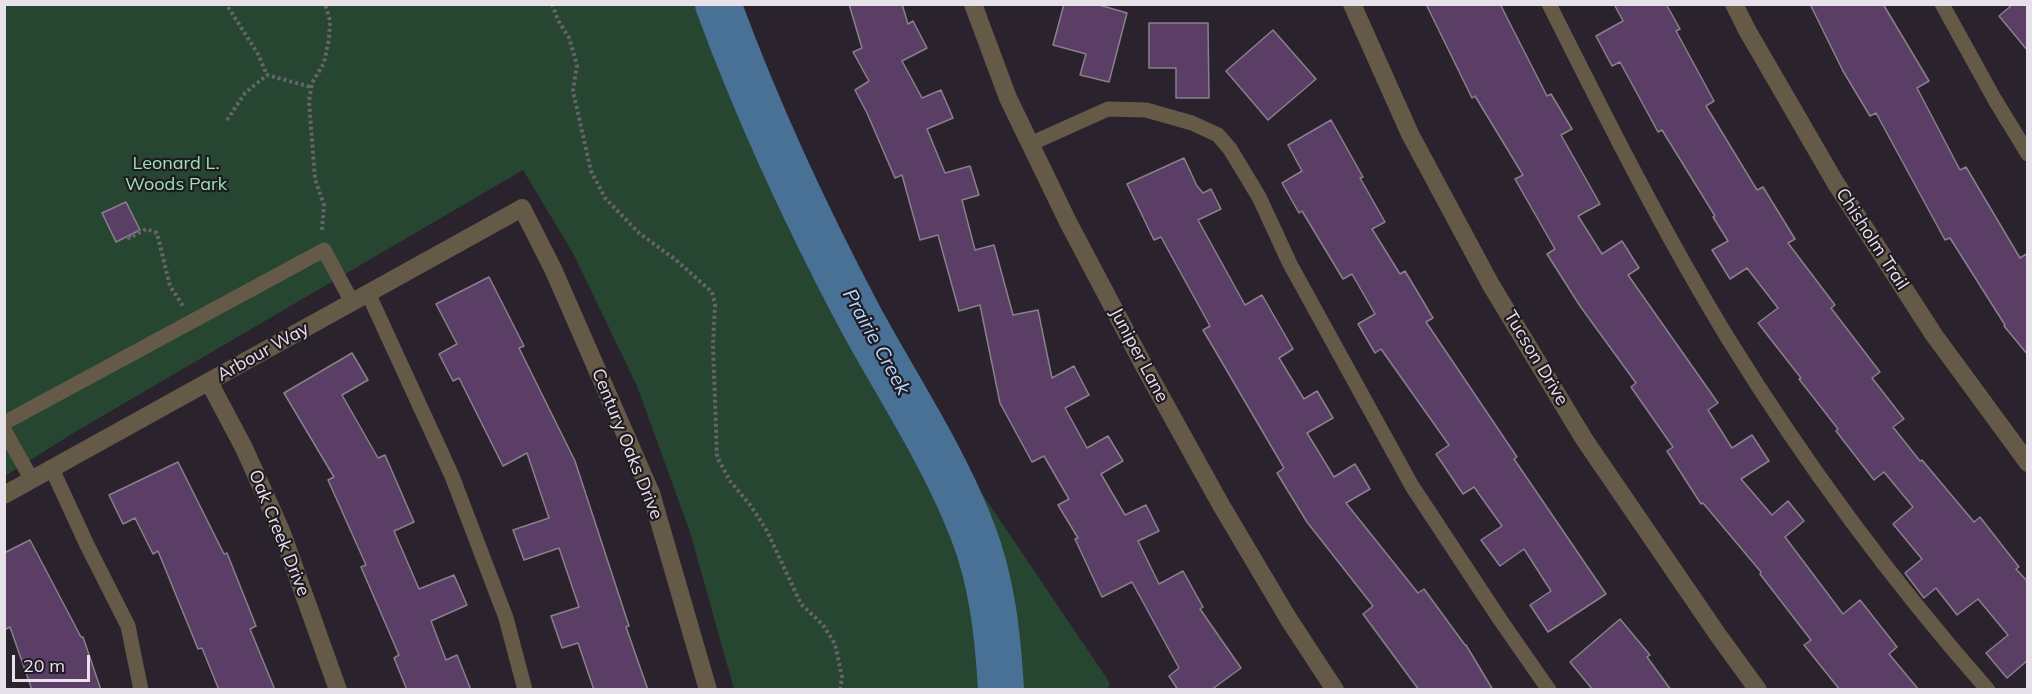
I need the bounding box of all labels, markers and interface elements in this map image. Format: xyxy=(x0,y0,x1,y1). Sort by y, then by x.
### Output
park label: Leonard L. Woods Park xyxy=(125,153,227,195)
street label: Chisholm Trail xyxy=(1831,184,1913,294)
water label: Prairie Creek xyxy=(837,285,915,399)
street label: Juniper Lane xyxy=(1105,304,1173,406)
street label: Tucson Drive xyxy=(1499,307,1573,409)
street label: Arbour Way xyxy=(213,318,313,386)
street label: Century Oaks Drive xyxy=(587,365,667,523)
street label: Oak Creek Drive xyxy=(244,467,314,599)
scale bar xyxy=(15,643,93,681)
text: 20 m xyxy=(23,654,65,677)

